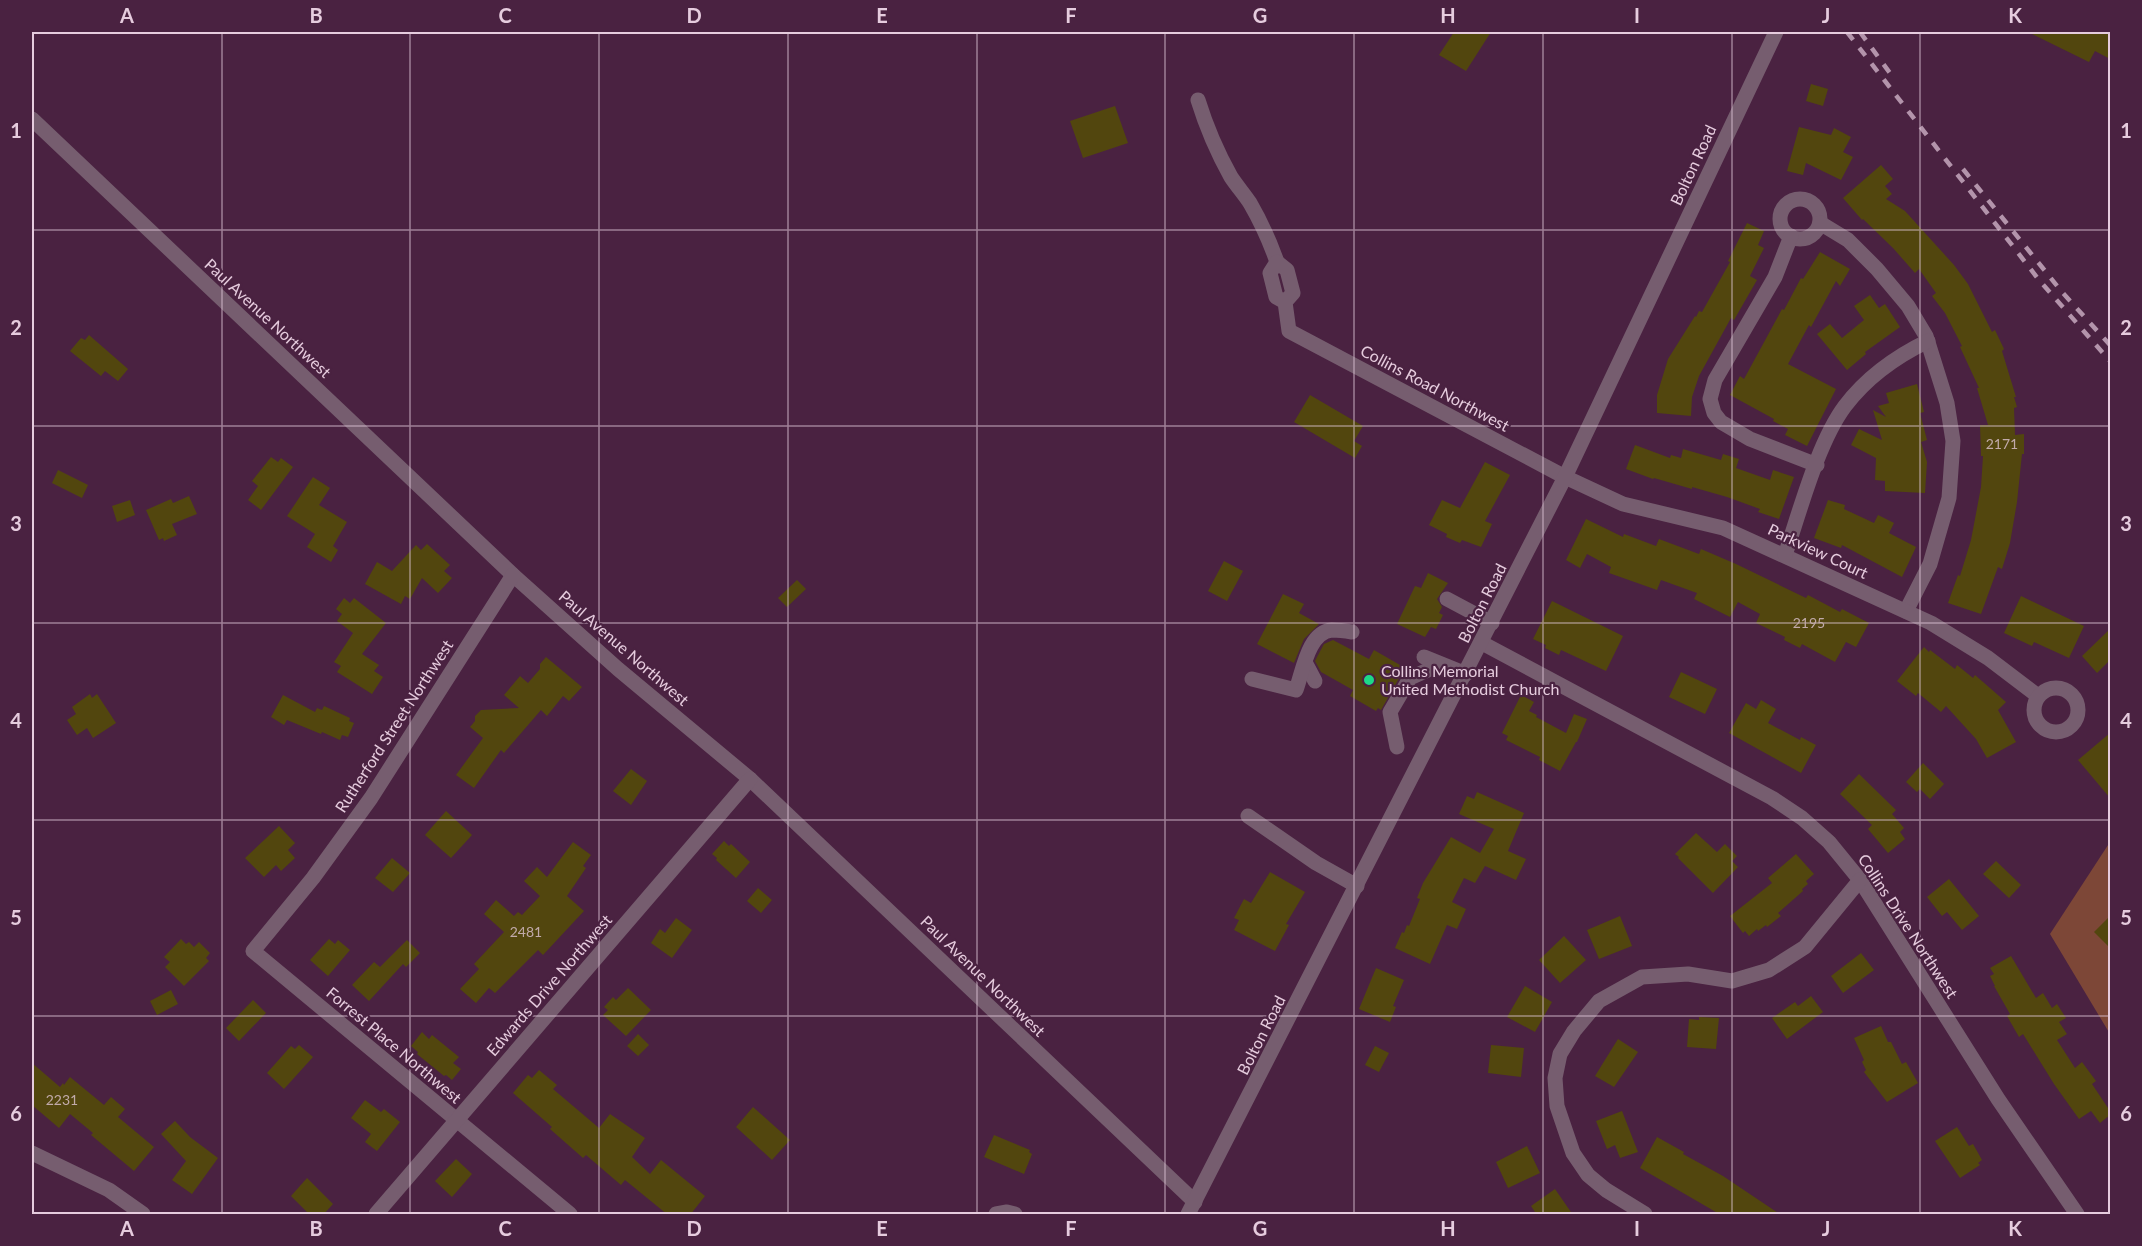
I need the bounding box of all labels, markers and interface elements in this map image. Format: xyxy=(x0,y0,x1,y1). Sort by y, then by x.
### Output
text: A xyxy=(119,3,134,27)
text: B xyxy=(309,3,323,27)
text: C xyxy=(498,3,512,27)
text: D xyxy=(686,3,702,27)
text: E xyxy=(876,3,888,27)
text: F xyxy=(1065,3,1077,27)
text: G xyxy=(1253,3,1267,27)
text: H xyxy=(1440,3,1456,27)
text: I xyxy=(1634,3,1640,27)
text: J xyxy=(1822,3,1830,27)
text: K xyxy=(2008,3,2022,27)
text: 1 xyxy=(10,118,22,142)
text: 1 xyxy=(2120,118,2132,142)
street label: Bolton Road xyxy=(1666,122,1719,208)
street label: Paul Avenue Northwest xyxy=(201,254,336,381)
text: 2 xyxy=(10,315,22,339)
text: 2 xyxy=(2120,315,2132,339)
street label: Collins Road Northwest xyxy=(1358,340,1513,435)
house number: 2171 xyxy=(1986,435,2018,452)
text: 3 xyxy=(10,511,22,535)
text: 3 xyxy=(2120,511,2132,535)
street label: Parkview Court xyxy=(1765,519,1871,582)
street label: Bolton Road xyxy=(1453,560,1510,646)
street label: Paul Avenue Northwest xyxy=(556,586,693,709)
house number: 2195 xyxy=(1793,614,1825,631)
street label: Rutherford Street Northwest xyxy=(331,636,457,816)
place label: Collins Memorial United Methodist Church xyxy=(1381,661,1559,698)
marker: Collins Memorial United Methodist Church xyxy=(1362,673,1376,687)
text: 4 xyxy=(10,708,22,732)
text: 4 xyxy=(2120,708,2132,732)
street label: Collins Drive Northwest xyxy=(1855,850,1962,1002)
text: 5 xyxy=(10,905,22,929)
text: 5 xyxy=(2120,905,2132,929)
street label: Edwards Drive Northwest xyxy=(482,910,615,1059)
street label: Paul Avenue Northwest xyxy=(917,911,1050,1040)
house number: 2481 xyxy=(510,923,542,940)
street label: Forrest Place Northwest xyxy=(323,983,466,1107)
street label: Bolton Road xyxy=(1232,992,1289,1078)
house number: 2231 xyxy=(46,1091,78,1108)
text: 6 xyxy=(10,1101,22,1125)
text: 6 xyxy=(2120,1101,2132,1125)
text: A xyxy=(119,1216,134,1240)
text: B xyxy=(309,1216,323,1240)
text: C xyxy=(498,1216,512,1240)
text: D xyxy=(686,1216,702,1240)
text: E xyxy=(876,1216,888,1240)
text: F xyxy=(1065,1216,1077,1240)
text: G xyxy=(1253,1216,1267,1240)
text: H xyxy=(1440,1216,1456,1240)
text: I xyxy=(1634,1216,1640,1240)
text: J xyxy=(1822,1216,1830,1240)
text: K xyxy=(2008,1216,2022,1240)

